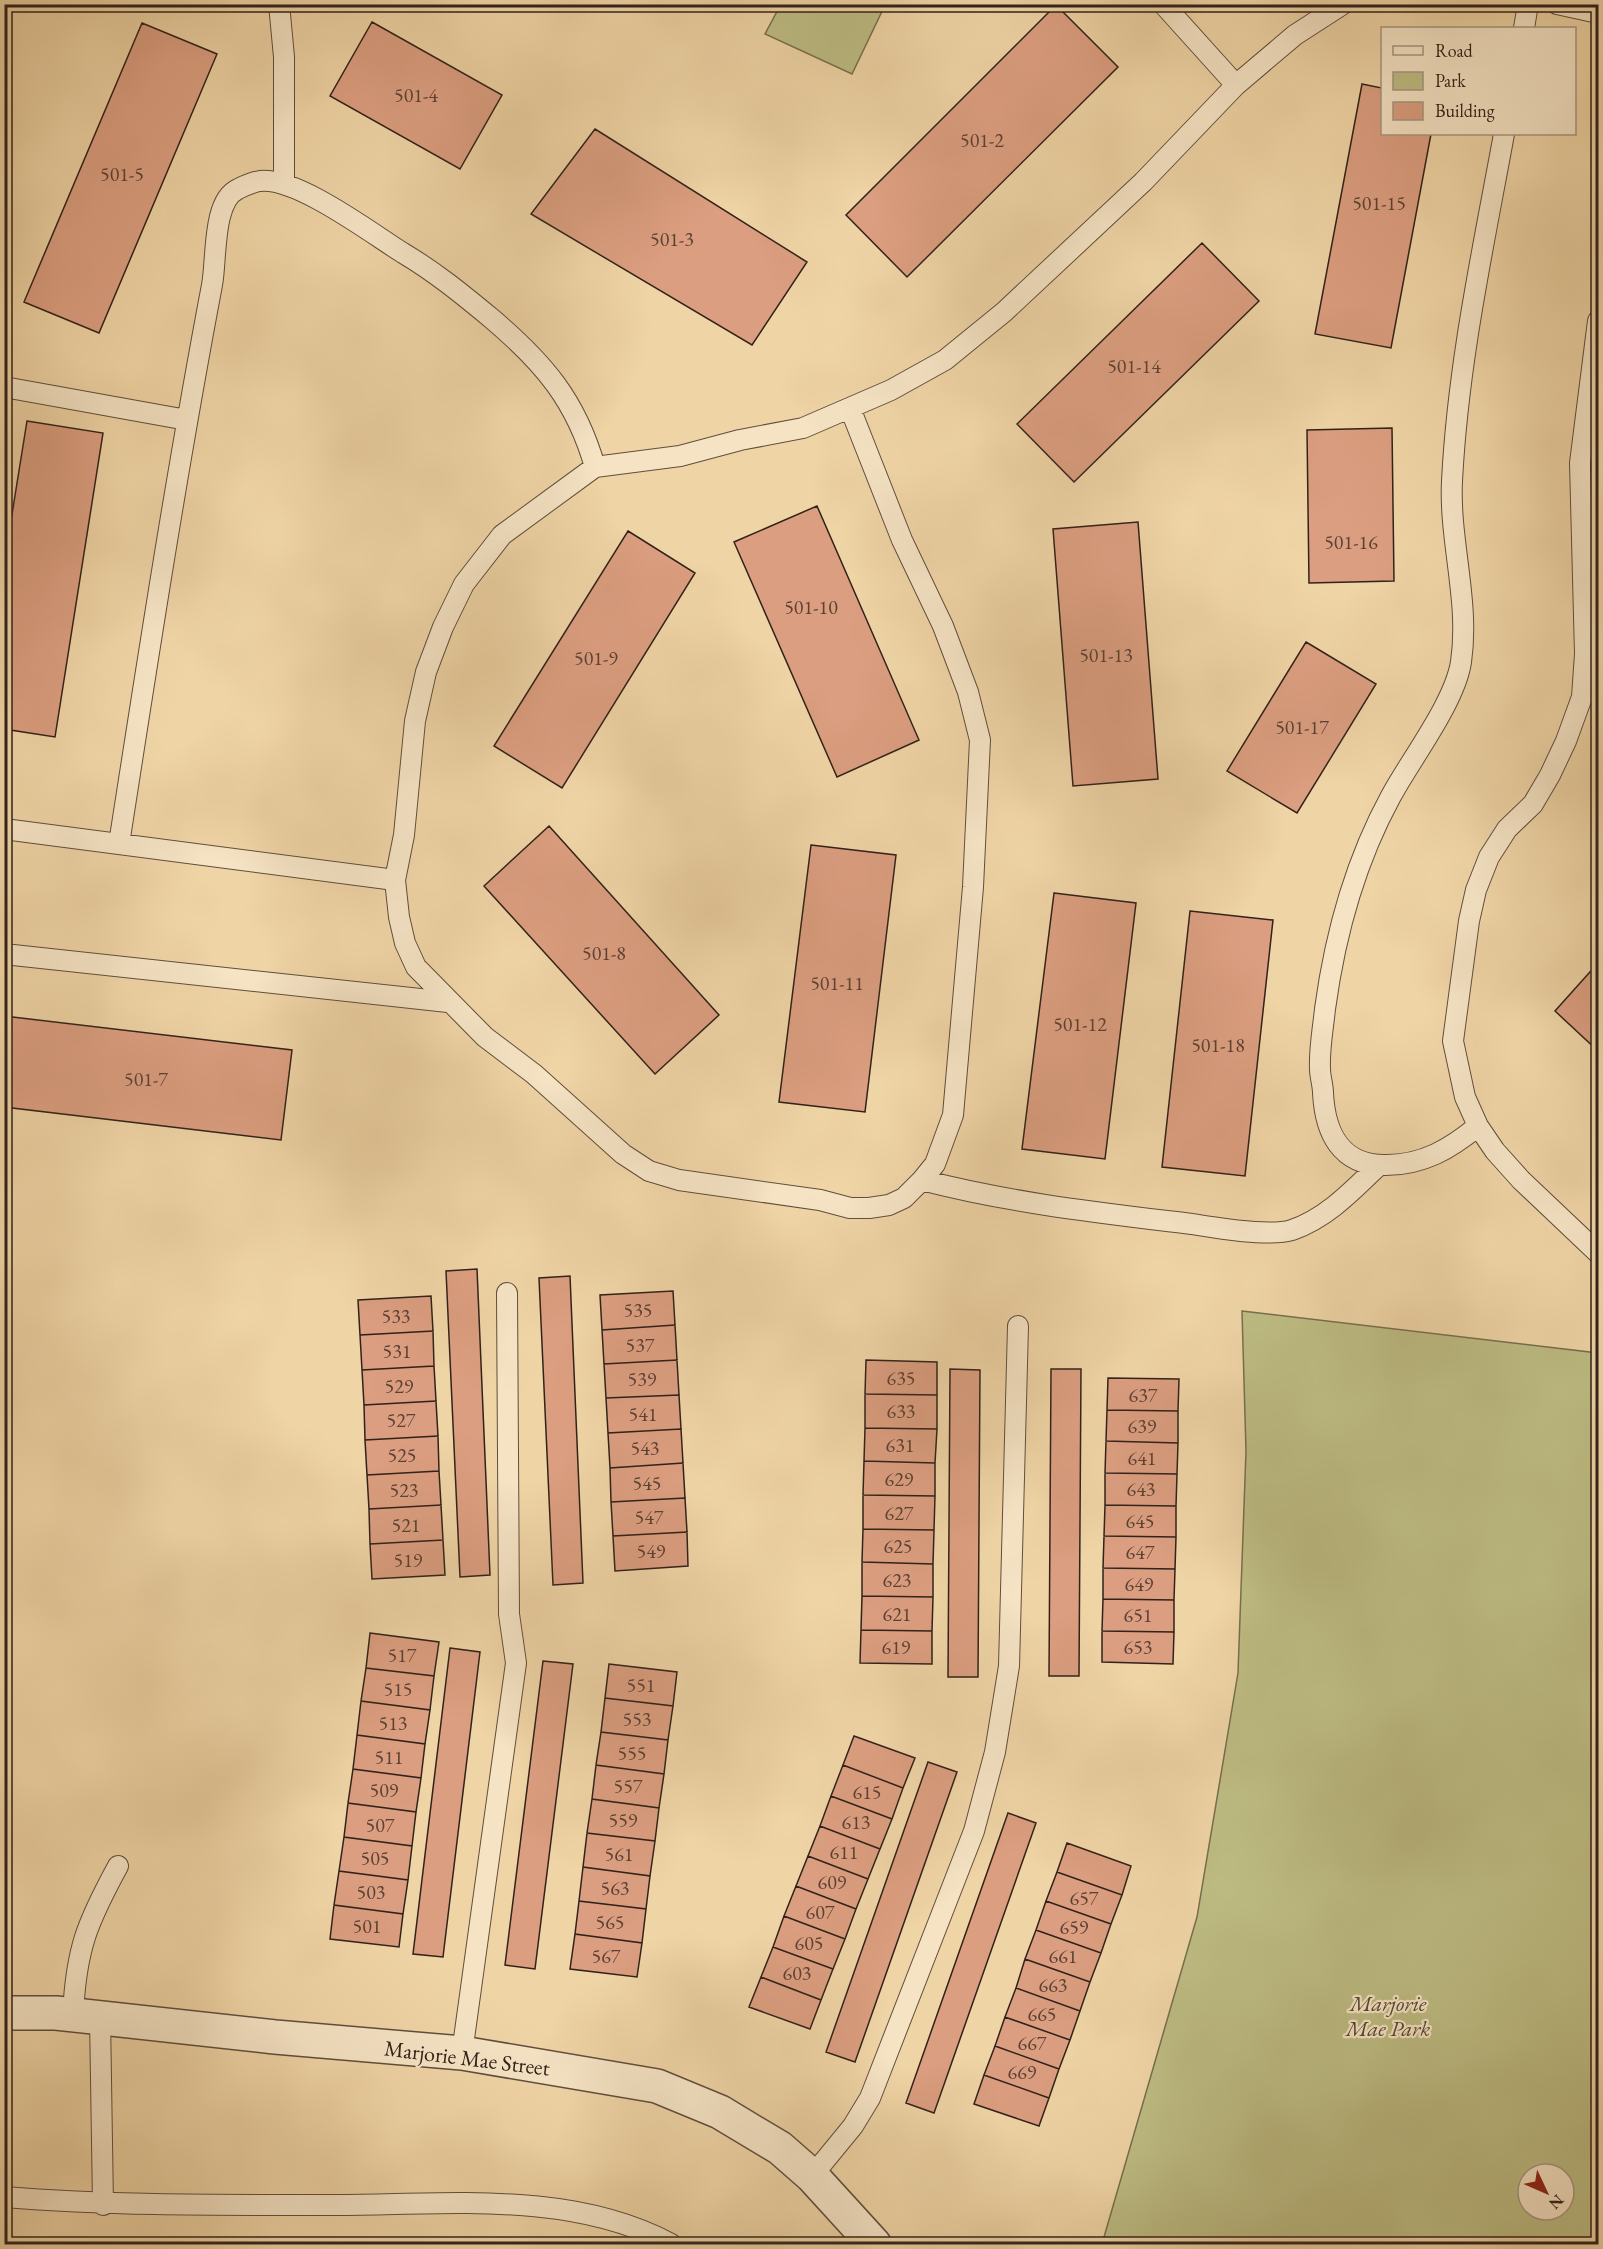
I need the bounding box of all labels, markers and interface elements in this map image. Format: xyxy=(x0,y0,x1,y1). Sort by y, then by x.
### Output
legend xyxy=(1381,27,1576,135)
text: Road xyxy=(1435,39,1474,62)
text: Park xyxy=(1435,69,1466,92)
house number: 501-4 xyxy=(394,82,438,108)
text: Building xyxy=(1435,99,1495,122)
house number: 501-2 xyxy=(960,127,1004,153)
house number: 501-5 xyxy=(100,161,144,187)
house number: 501-15 xyxy=(1352,190,1406,216)
house number: 501-3 xyxy=(650,226,694,252)
house number: 501-14 xyxy=(1107,353,1161,379)
house number: 501-16 xyxy=(1324,529,1378,555)
house number: 501-10 xyxy=(784,594,838,620)
house number: 501-13 xyxy=(1079,642,1133,668)
house number: 501-9 xyxy=(574,645,618,671)
house number: 501-17 xyxy=(1275,714,1329,740)
house number: 501-8 xyxy=(582,940,626,966)
house number: 501-11 xyxy=(810,970,864,996)
house number: 501-12 xyxy=(1053,1011,1107,1037)
house number: 501-18 xyxy=(1191,1032,1245,1058)
house number: 501-7 xyxy=(124,1066,168,1092)
house number: 535 xyxy=(624,1297,652,1323)
house number: 533 xyxy=(382,1303,410,1329)
house number: 537 xyxy=(626,1332,655,1358)
house number: 531 xyxy=(383,1338,411,1364)
house number: 635 xyxy=(887,1365,915,1391)
house number: 539 xyxy=(628,1366,657,1392)
house number: 529 xyxy=(385,1373,414,1399)
house number: 637 xyxy=(1129,1382,1158,1408)
house number: 633 xyxy=(887,1398,915,1424)
house number: 541 xyxy=(629,1401,657,1427)
house number: 527 xyxy=(387,1407,416,1433)
house number: 639 xyxy=(1128,1413,1157,1439)
house number: 631 xyxy=(886,1432,914,1458)
house number: 543 xyxy=(631,1435,659,1461)
house number: 525 xyxy=(388,1442,416,1468)
house number: 641 xyxy=(1128,1445,1156,1471)
house number: 629 xyxy=(885,1466,914,1492)
house number: 545 xyxy=(633,1470,661,1496)
house number: 643 xyxy=(1127,1476,1155,1502)
house number: 523 xyxy=(390,1477,418,1503)
house number: 627 xyxy=(885,1500,914,1526)
house number: 547 xyxy=(635,1504,664,1530)
house number: 645 xyxy=(1126,1508,1154,1534)
house number: 521 xyxy=(392,1512,420,1538)
house number: 625 xyxy=(884,1533,912,1559)
house number: 549 xyxy=(637,1538,666,1564)
house number: 647 xyxy=(1126,1539,1155,1565)
house number: 519 xyxy=(394,1547,423,1573)
house number: 623 xyxy=(883,1567,911,1593)
house number: 649 xyxy=(1125,1571,1154,1597)
house number: 621 xyxy=(883,1601,911,1627)
house number: 651 xyxy=(1124,1602,1152,1628)
house number: 619 xyxy=(882,1634,911,1660)
house number: 653 xyxy=(1124,1634,1152,1660)
house number: 517 xyxy=(388,1642,417,1668)
house number: 551 xyxy=(627,1672,655,1698)
house number: 515 xyxy=(384,1676,412,1702)
house number: 553 xyxy=(623,1706,651,1732)
house number: 513 xyxy=(379,1710,407,1736)
house number: 555 xyxy=(618,1740,646,1766)
house number: 511 xyxy=(375,1744,403,1770)
house number: 557 xyxy=(614,1773,643,1799)
house number: 509 xyxy=(370,1777,399,1803)
house number: 615 xyxy=(853,1779,881,1805)
house number: 559 xyxy=(609,1807,638,1833)
house number: 613 xyxy=(842,1809,870,1835)
house number: 507 xyxy=(366,1812,395,1838)
house number: 611 xyxy=(830,1839,858,1865)
house number: 561 xyxy=(605,1841,633,1867)
house number: 505 xyxy=(361,1845,389,1871)
house number: 609 xyxy=(818,1869,847,1895)
house number: 563 xyxy=(601,1875,629,1901)
house number: 503 xyxy=(357,1879,385,1905)
house number: 657 xyxy=(1070,1885,1099,1911)
house number: 607 xyxy=(806,1899,835,1925)
house number: 565 xyxy=(596,1909,624,1935)
house number: 501 xyxy=(353,1913,381,1939)
house number: 659 xyxy=(1060,1914,1089,1940)
house number: 605 xyxy=(795,1930,823,1956)
house number: 567 xyxy=(592,1943,621,1969)
house number: 661 xyxy=(1049,1943,1077,1969)
house number: 603 xyxy=(783,1960,811,1986)
house number: 663 xyxy=(1039,1972,1067,1998)
park label: Marjorie Mae Park xyxy=(1344,1989,1430,2043)
house number: 665 xyxy=(1028,2001,1056,2027)
house number: 667 xyxy=(1018,2030,1047,2056)
street label: Marjorie Mae Street xyxy=(383,2033,552,2083)
house number: 669 xyxy=(1008,2059,1037,2085)
north arrow xyxy=(1516,2162,1576,2222)
text: N xyxy=(1544,2190,1568,2214)

